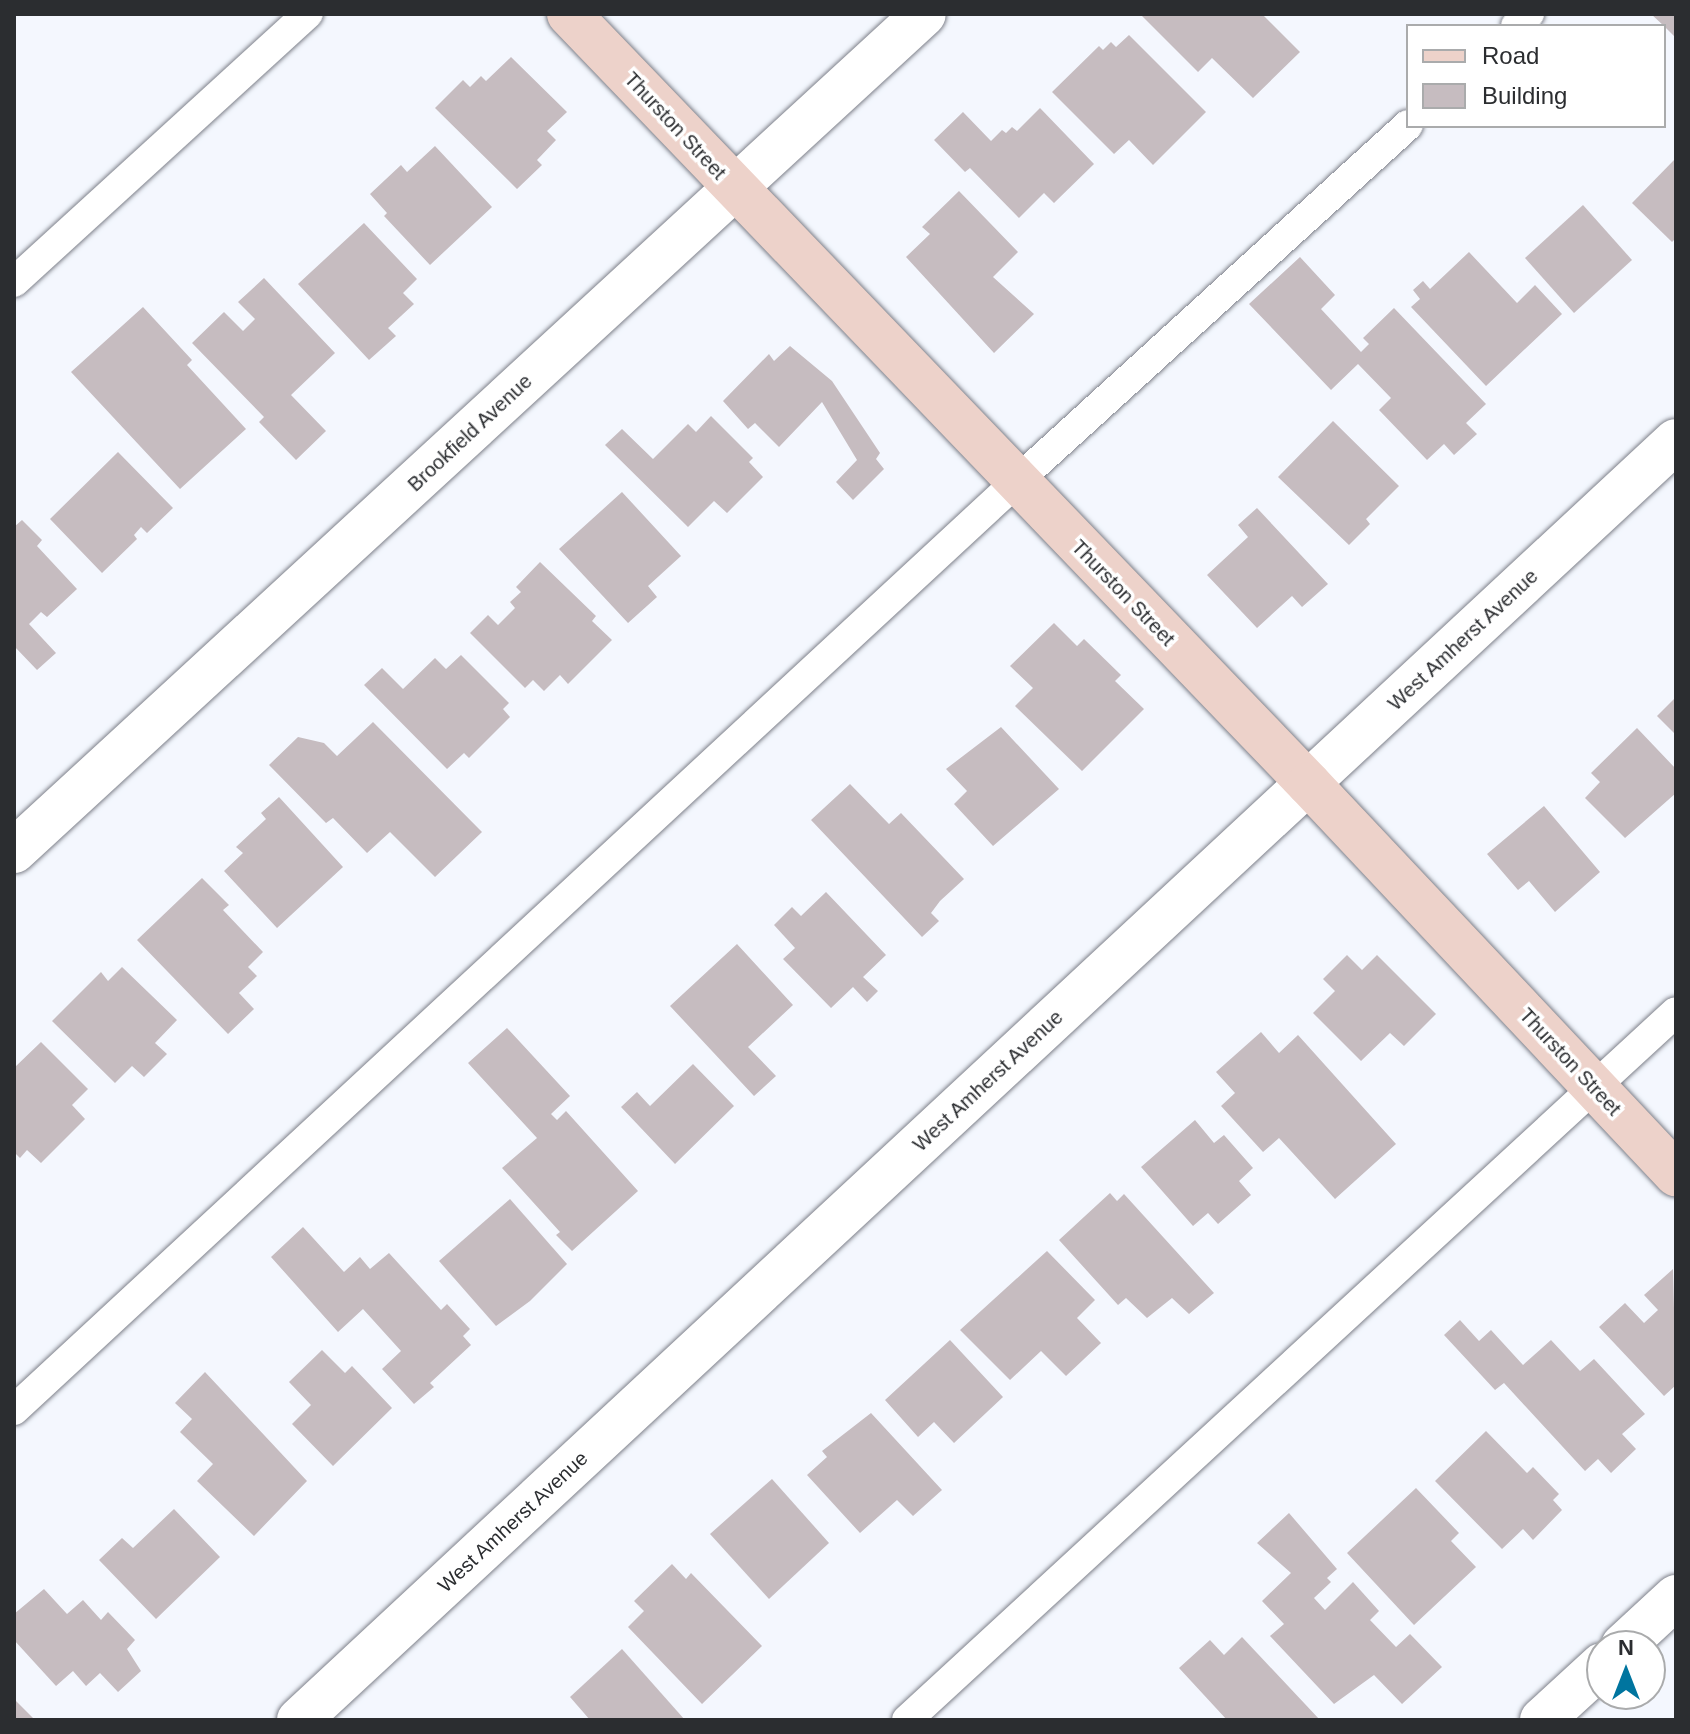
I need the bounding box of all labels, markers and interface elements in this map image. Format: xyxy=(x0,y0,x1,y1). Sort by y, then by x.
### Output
legend xyxy=(1406,24,1666,128)
text: Road xyxy=(1482,42,1539,69)
street label: Thurston Street xyxy=(619,67,731,185)
text: Building xyxy=(1482,82,1567,109)
street label: Brookfield Avenue xyxy=(403,369,537,497)
street label: Thurston Street xyxy=(1066,535,1180,651)
street label: West Amherst Avenue xyxy=(1382,564,1544,716)
street label: Thurston Street xyxy=(1514,1003,1626,1121)
street label: West Amherst Avenue xyxy=(907,1005,1069,1157)
street label: West Amherst Avenue xyxy=(432,1446,594,1598)
north arrow xyxy=(1586,1630,1666,1710)
text: N xyxy=(1618,1635,1634,1660)

